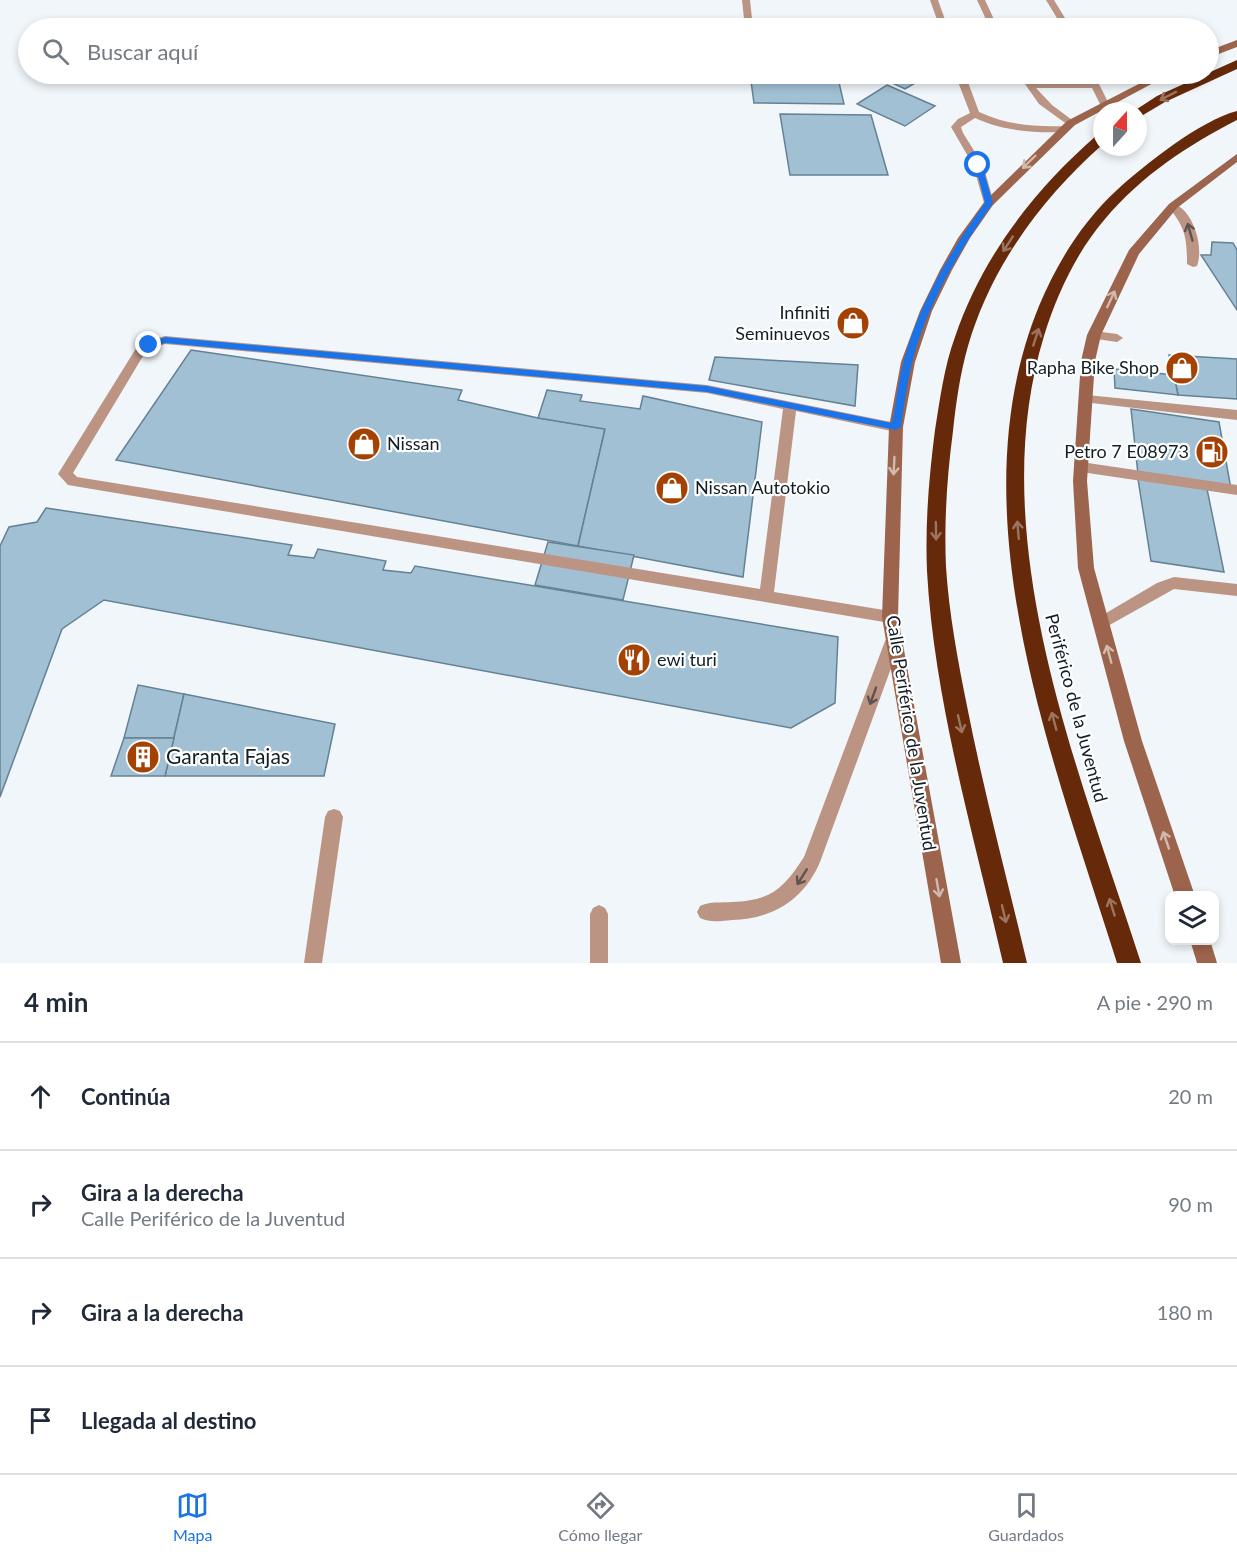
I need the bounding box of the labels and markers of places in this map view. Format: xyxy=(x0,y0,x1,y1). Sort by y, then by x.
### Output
place label: Infiniti Seminuevos xyxy=(735,301,830,344)
shop icon: Infiniti Seminuevos xyxy=(835,305,871,341)
shop icon: Rapha Bike Shop xyxy=(1164,350,1200,386)
place label: Rapha Bike Shop xyxy=(1027,356,1159,378)
shop icon: Nissan xyxy=(346,426,382,462)
place label: Nissan xyxy=(387,432,440,454)
fuel station icon: Petro 7 E08973 xyxy=(1194,434,1230,470)
place label: Petro 7 E08973 xyxy=(1064,440,1189,462)
shop icon: Nissan Autotokio xyxy=(654,470,690,506)
place label: Nissan Autotokio xyxy=(695,476,830,498)
restaurant icon: ewi turi xyxy=(616,642,652,678)
place label: ewi turi xyxy=(657,648,717,670)
building icon: Garanta Fajas xyxy=(125,739,161,775)
place label: Garanta Fajas xyxy=(166,743,290,768)

